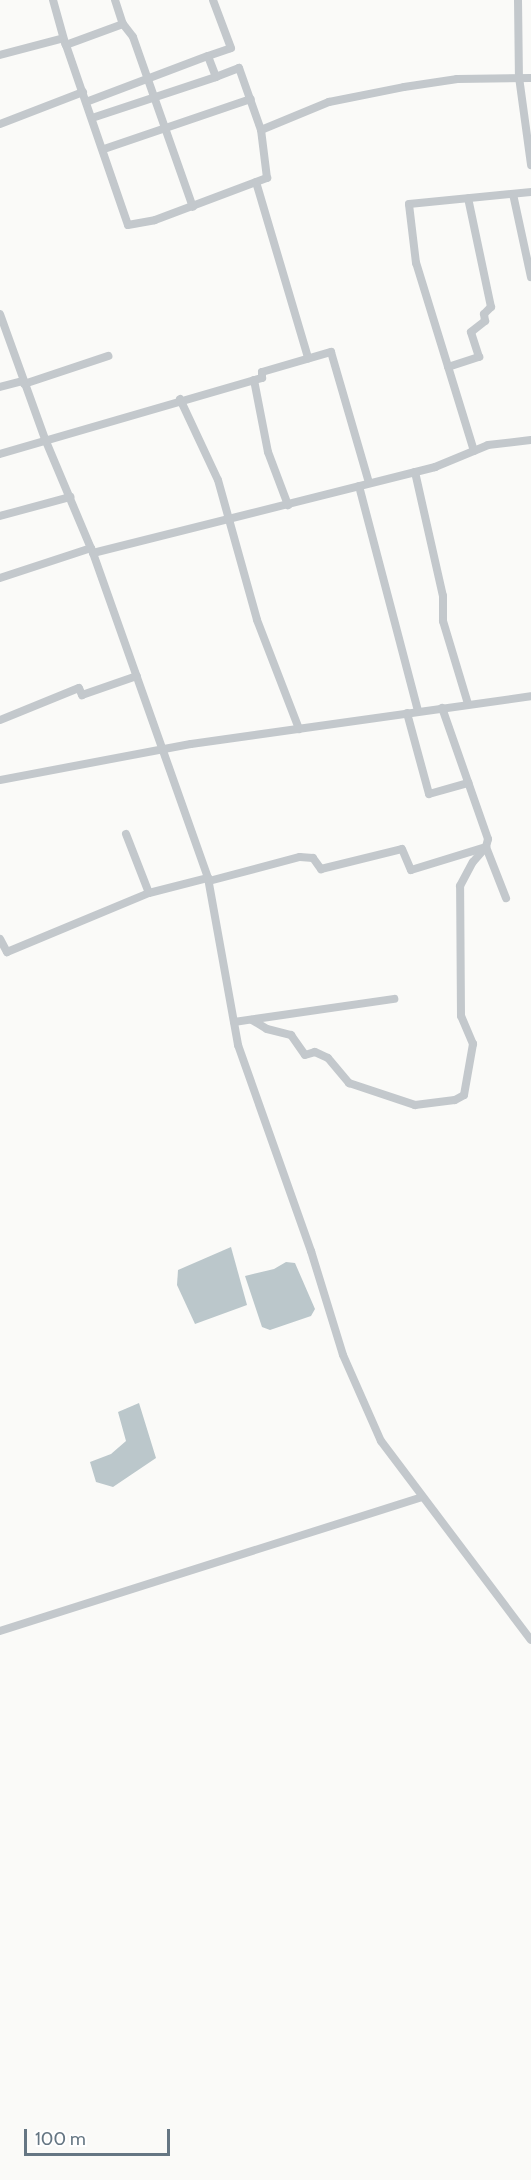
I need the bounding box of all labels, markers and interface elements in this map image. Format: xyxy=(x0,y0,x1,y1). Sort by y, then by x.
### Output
scale bar xyxy=(27,2117,172,2155)
text: 100 m xyxy=(35,2128,86,2150)

